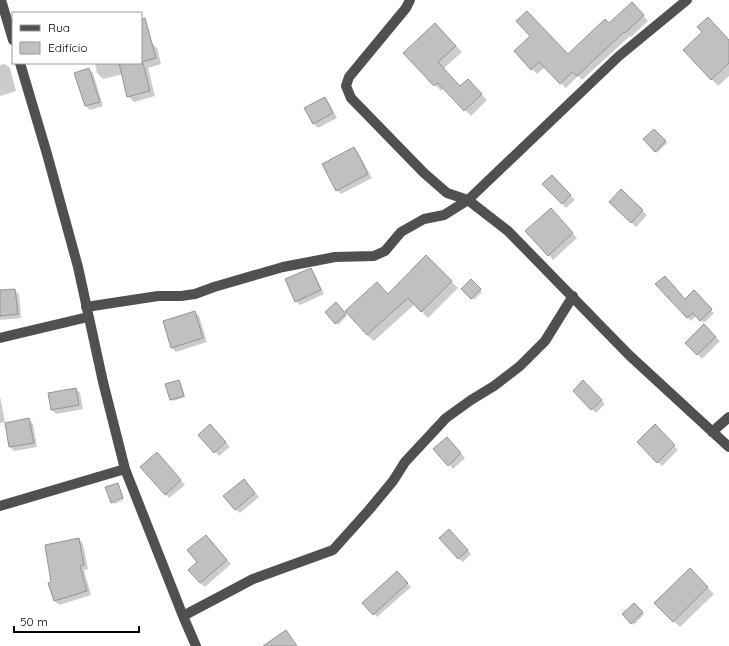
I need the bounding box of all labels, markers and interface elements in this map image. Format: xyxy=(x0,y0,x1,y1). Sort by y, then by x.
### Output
legend xyxy=(12,12,142,64)
text: Rua xyxy=(48,20,70,35)
text: Edifício xyxy=(48,40,88,55)
scale bar xyxy=(14,608,139,634)
text: 50 m xyxy=(20,614,48,629)

